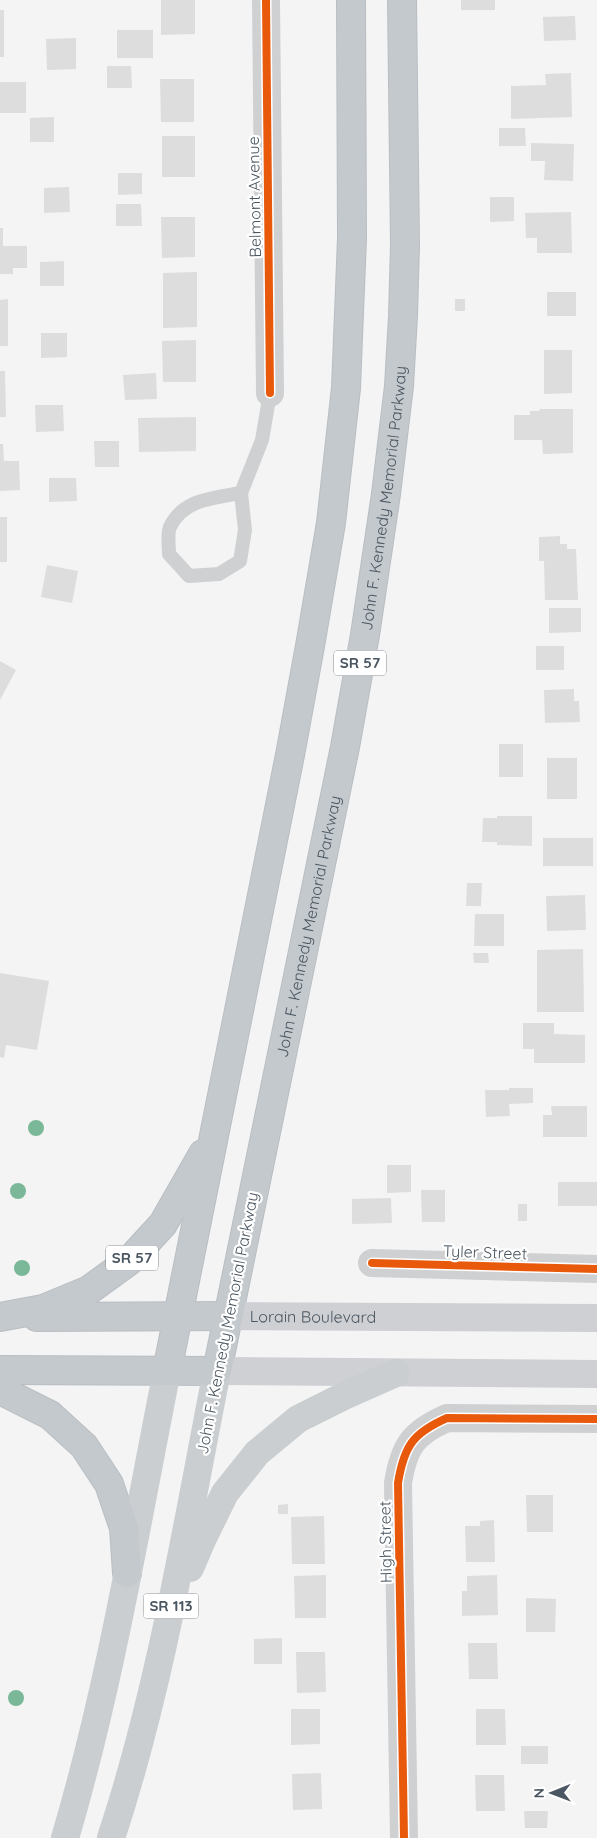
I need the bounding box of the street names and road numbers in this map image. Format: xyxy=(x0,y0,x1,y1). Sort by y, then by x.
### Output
street label: Belmont Avenue xyxy=(243,136,265,258)
street label: John F. Kennedy Memorial Parkway xyxy=(356,365,410,632)
road number: SR 57 xyxy=(334,650,386,676)
street label: John F. Kennedy Memorial Parkway xyxy=(272,794,345,1059)
street label: John F. Kennedy Memorial Parkway xyxy=(192,1190,262,1456)
street label: Tyler Street xyxy=(443,1241,527,1263)
road number: SR 57 xyxy=(106,1246,158,1270)
street label: Lorain Boulevard xyxy=(250,1306,376,1327)
street label: High Street xyxy=(374,1501,396,1583)
road number: SR 113 xyxy=(144,1594,198,1618)

